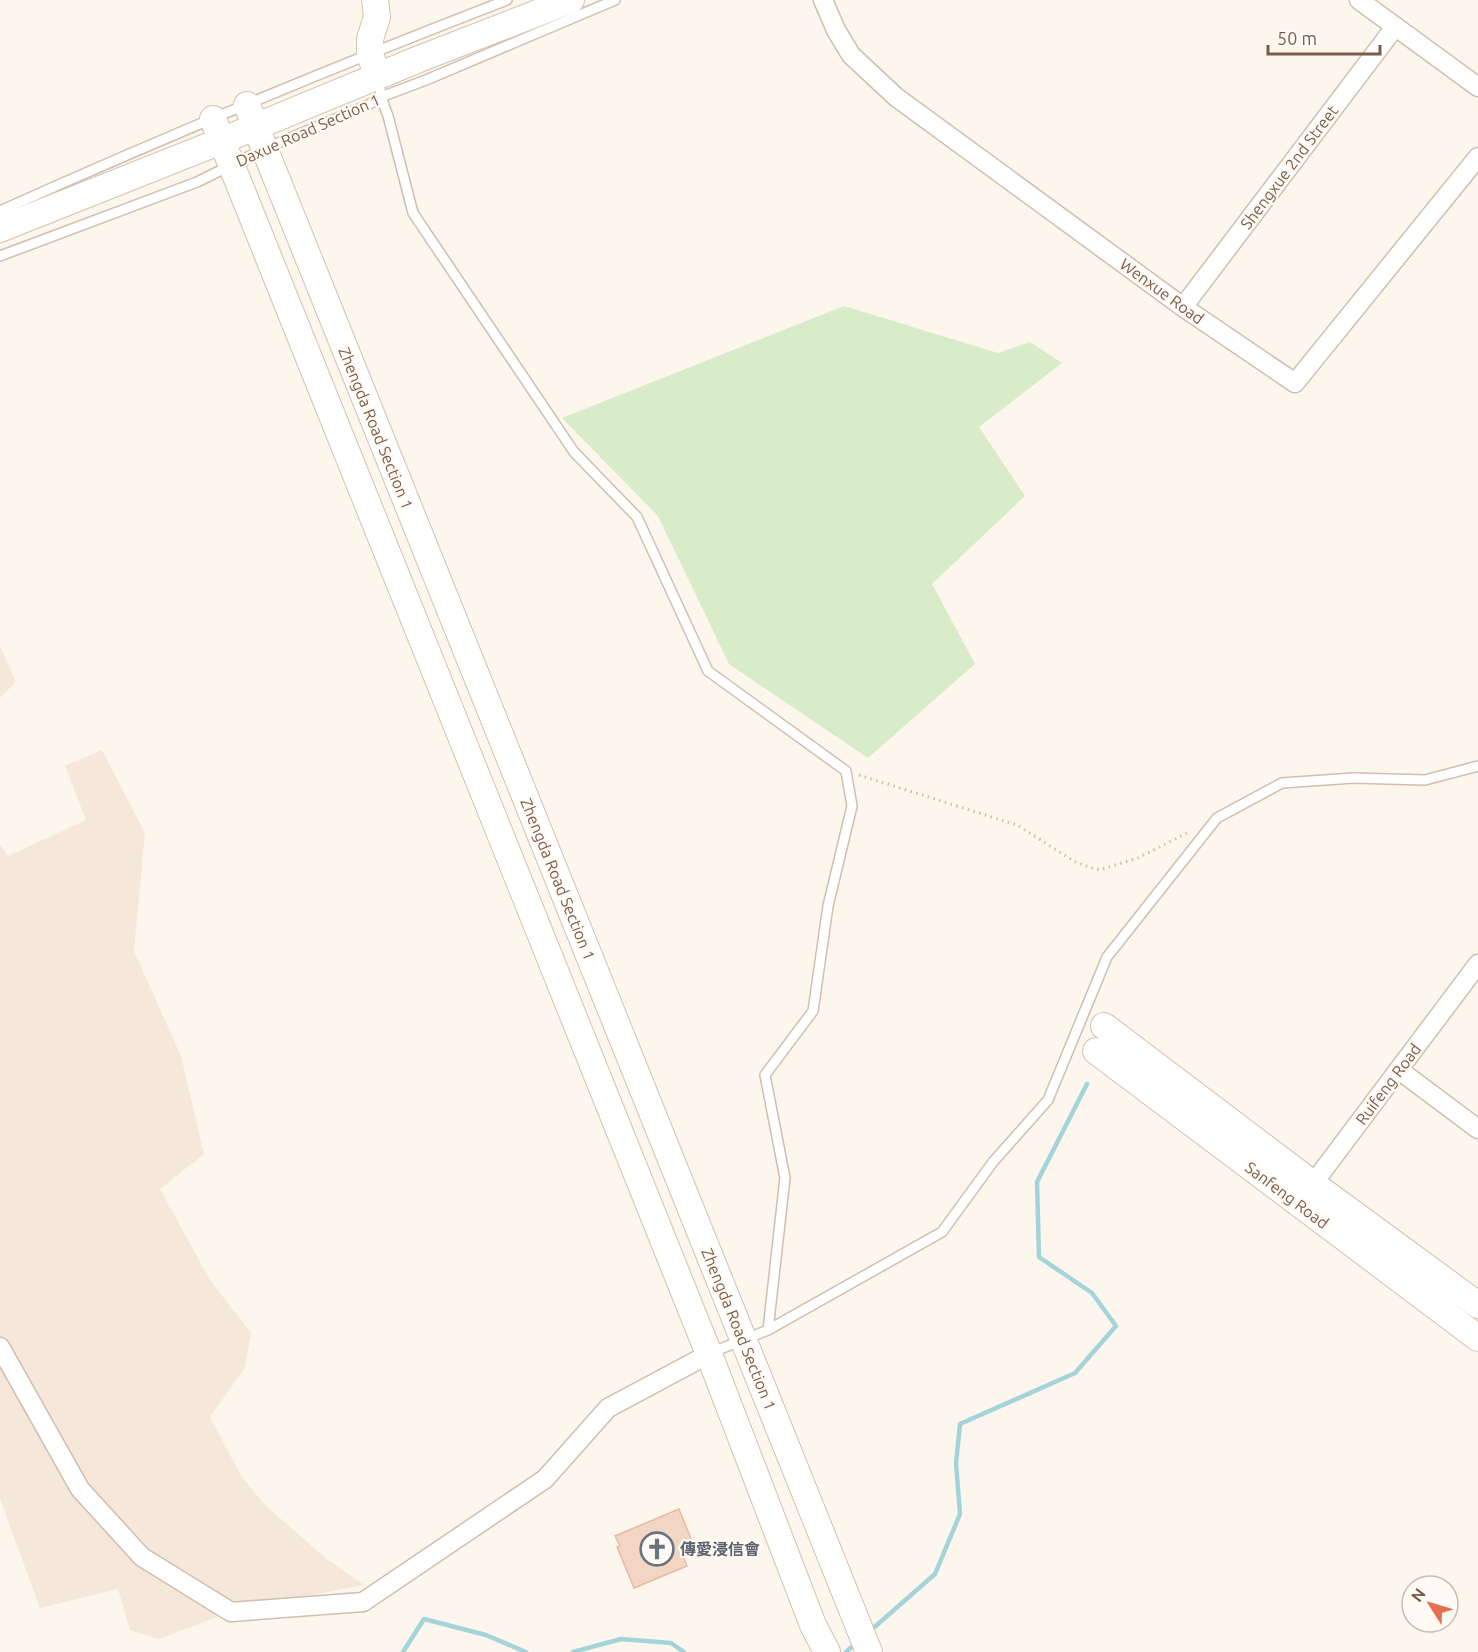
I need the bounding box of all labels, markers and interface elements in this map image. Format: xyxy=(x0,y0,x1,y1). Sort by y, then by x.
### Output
scale bar xyxy=(1268,18,1380,56)
text: 50 m xyxy=(1277,28,1317,48)
street label: Daxue Road Section 1 xyxy=(233,90,383,170)
street label: Shengxue 2nd Street xyxy=(1237,101,1342,232)
street label: Wenxue Road xyxy=(1117,255,1207,327)
street label: Zhengda Road Section 1 xyxy=(335,344,417,512)
street label: Zhengda Road Section 1 xyxy=(517,795,599,963)
street label: Ruifeng Road xyxy=(1352,1040,1424,1128)
street label: Sanfeng Road xyxy=(1242,1158,1332,1232)
street label: Zhengda Road Section 1 xyxy=(698,1245,780,1413)
church icon: 傳愛浸信會 xyxy=(639,1531,675,1567)
place label: 傳愛浸信會 xyxy=(680,1540,760,1558)
north arrow xyxy=(1400,1574,1460,1634)
text: N xyxy=(1407,1585,1429,1605)

